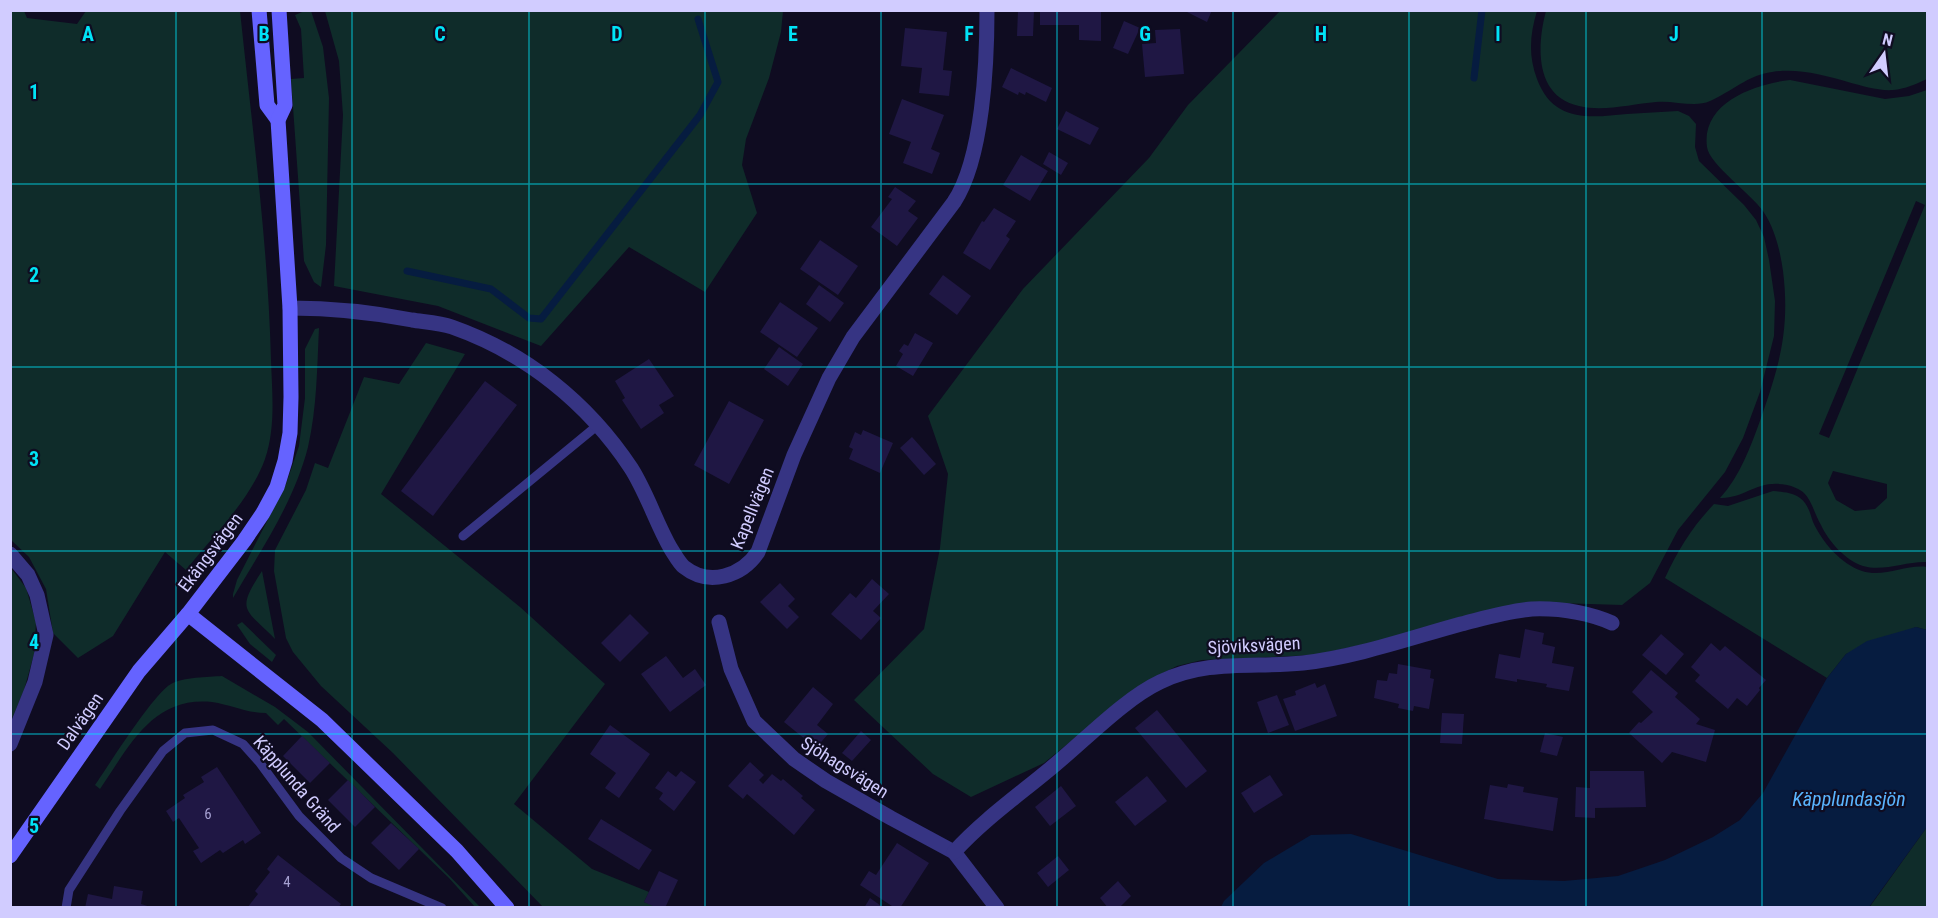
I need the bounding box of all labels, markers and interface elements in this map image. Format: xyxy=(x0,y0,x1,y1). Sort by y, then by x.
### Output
text: A xyxy=(82,22,94,46)
text: B xyxy=(258,22,270,46)
text: C xyxy=(434,22,446,46)
text: D xyxy=(611,22,623,46)
text: E xyxy=(788,22,798,46)
text: F xyxy=(964,22,974,46)
text: G xyxy=(1139,22,1151,46)
text: H xyxy=(1315,22,1327,46)
text: I xyxy=(1495,22,1501,46)
text: J xyxy=(1669,22,1679,46)
north arrow xyxy=(1854,24,1914,84)
text: N xyxy=(1880,30,1895,50)
text: 1 xyxy=(29,80,39,104)
text: 2 xyxy=(29,263,39,287)
text: 3 xyxy=(29,447,39,471)
street label: Kapellvägen xyxy=(726,464,778,552)
street label: Ekängsvägen xyxy=(173,508,247,596)
text: 4 xyxy=(29,630,39,654)
street label: Sjöviksvägen xyxy=(1207,632,1301,658)
street label: Dalvägen xyxy=(53,688,107,754)
street label: Käpplunda Gränd xyxy=(249,731,345,837)
street label: Sjöhagsvägen xyxy=(797,732,893,802)
water label: Käpplundasjön xyxy=(1792,787,1906,811)
house number: 6 xyxy=(204,805,212,823)
text: 5 xyxy=(29,814,39,838)
house number: 4 xyxy=(283,873,291,891)

